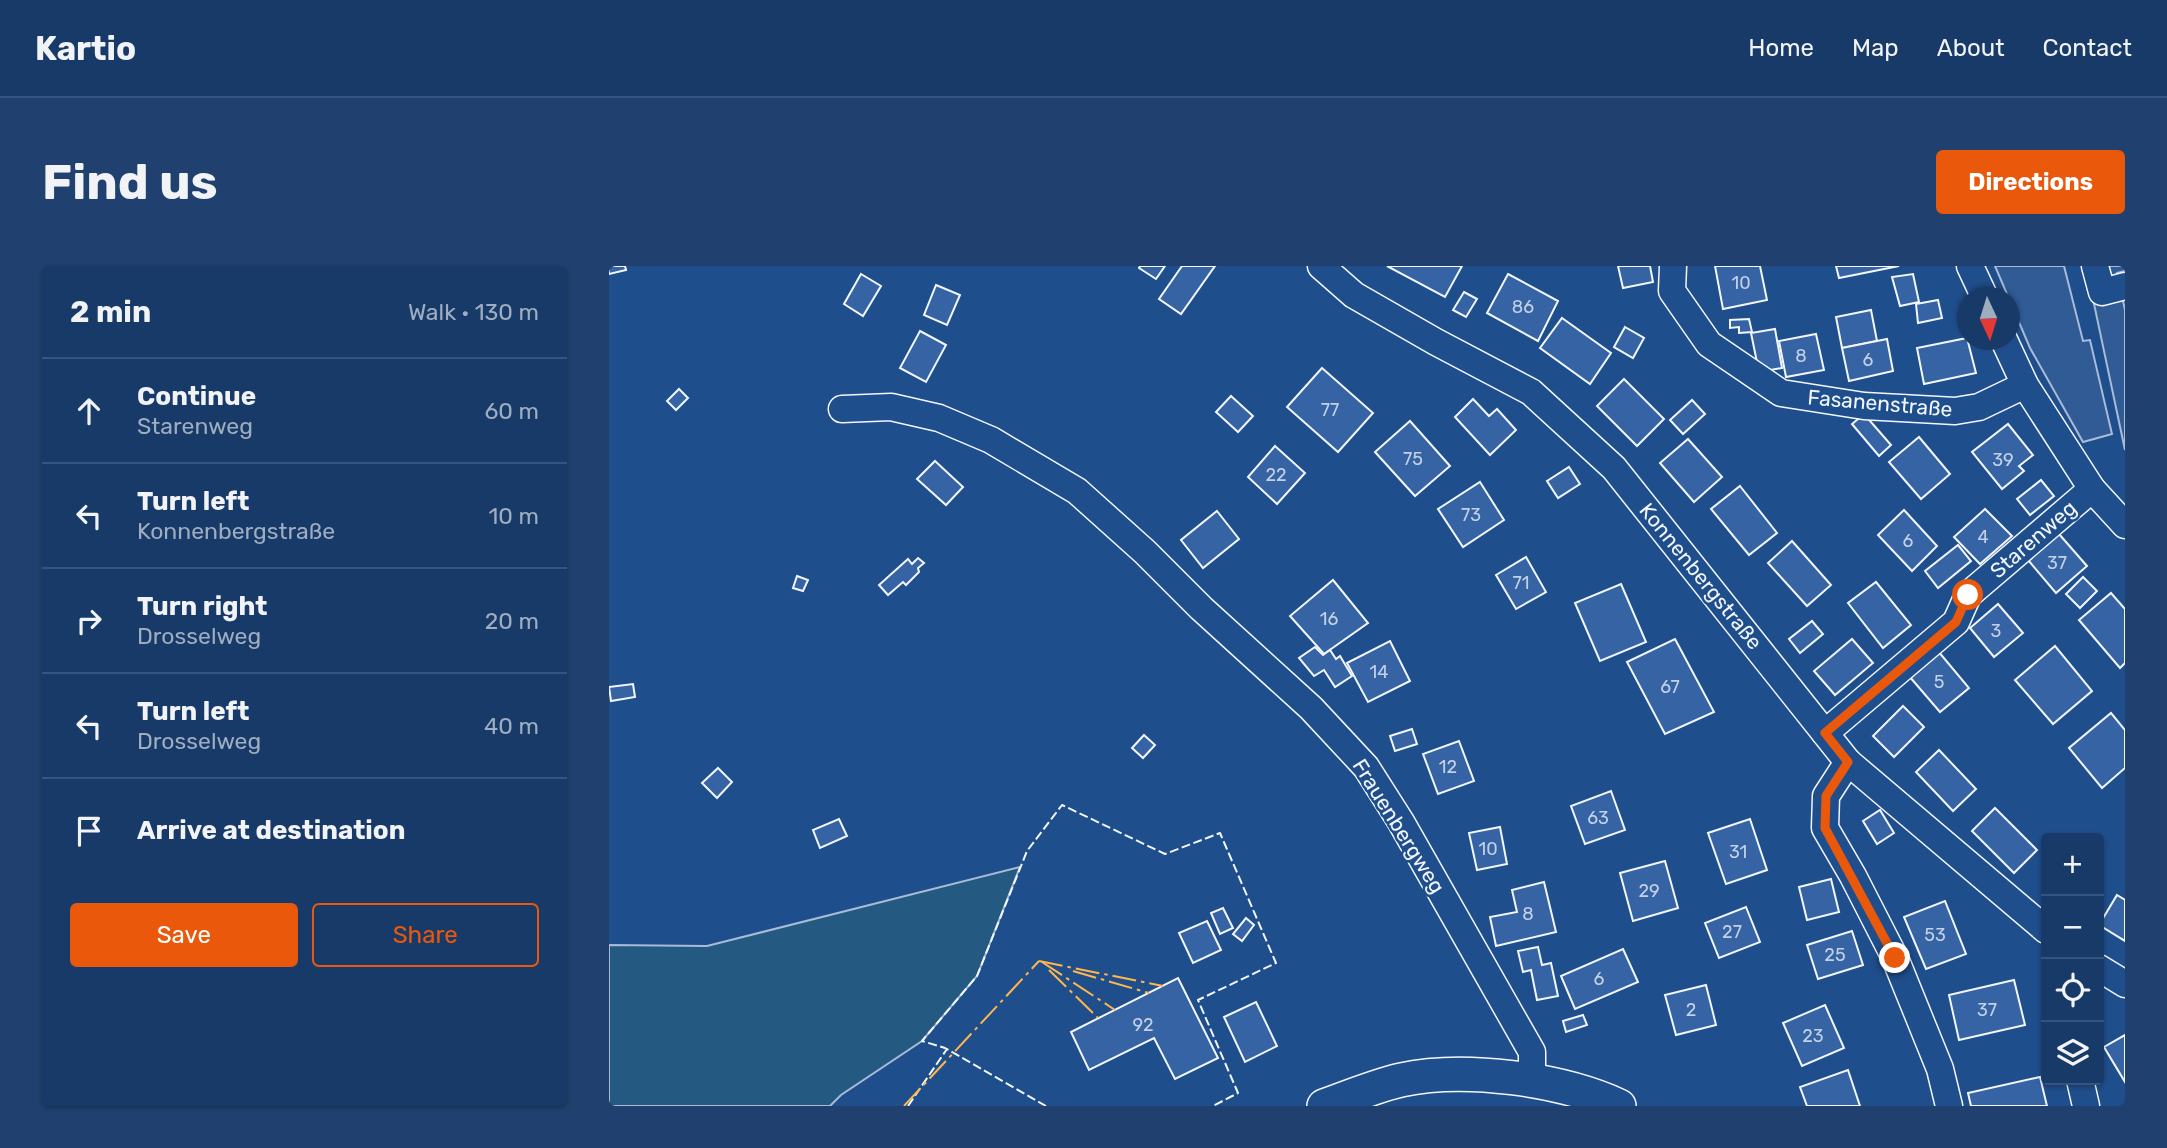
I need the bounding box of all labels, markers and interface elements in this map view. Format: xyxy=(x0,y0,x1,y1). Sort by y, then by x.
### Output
text: Kartio xyxy=(35,29,136,68)
text: Home xyxy=(1748,34,1814,62)
text: Map xyxy=(1852,34,1899,62)
text: About xyxy=(1937,34,2005,62)
text: Contact xyxy=(2043,34,2132,62)
button: Directions xyxy=(1936,150,2125,214)
text: Find us xyxy=(42,153,218,211)
house number: 10 xyxy=(1731,272,1751,294)
north arrow xyxy=(1957,287,2020,350)
text: 2 min xyxy=(70,294,151,330)
house number: 86 xyxy=(1512,296,1534,318)
text: Walk · 130 m xyxy=(408,298,539,326)
house number: 8 xyxy=(1795,345,1807,367)
house number: 6 xyxy=(1863,349,1874,371)
text: Continue xyxy=(137,381,256,412)
street label: Fasanenstraße xyxy=(1807,384,1953,422)
icon: ahead xyxy=(70,392,108,430)
text: 60 m xyxy=(484,397,539,425)
house number: 77 xyxy=(1321,399,1339,421)
text: Starenweg xyxy=(137,412,253,440)
house number: 75 xyxy=(1403,448,1423,470)
house number: 39 xyxy=(1992,449,2014,471)
house number: 22 xyxy=(1265,464,1287,486)
text: Turn left xyxy=(137,486,249,517)
street label: Starenweg xyxy=(1985,495,2081,583)
icon: left xyxy=(70,497,108,535)
street label: Konnenbergstraße xyxy=(1634,498,1768,654)
text: 10 m xyxy=(488,502,539,530)
house number: 73 xyxy=(1461,504,1481,526)
text: Konnenbergstraße xyxy=(137,517,335,545)
house number: 4 xyxy=(1977,526,1989,548)
house number: 6 xyxy=(1903,530,1914,552)
house number: 37 xyxy=(2047,552,2067,574)
house number: 71 xyxy=(1513,572,1529,594)
route start xyxy=(1952,579,1983,610)
text: Turn right xyxy=(137,591,267,622)
icon: right xyxy=(70,602,108,640)
text: 20 m xyxy=(485,607,539,635)
house number: 16 xyxy=(1320,608,1338,630)
house number: 3 xyxy=(1991,620,2001,642)
text: Drosselweg xyxy=(137,622,261,650)
house number: 14 xyxy=(1370,661,1388,683)
house number: 5 xyxy=(1934,671,1944,693)
house number: 67 xyxy=(1660,676,1680,698)
text: Turn left xyxy=(137,696,249,727)
icon: left xyxy=(70,707,108,745)
text: 40 m xyxy=(484,712,539,740)
text: Drosselweg xyxy=(137,727,261,755)
street label: Frauenbergweg xyxy=(1348,754,1450,898)
house number: 12 xyxy=(1439,756,1457,778)
house number: 63 xyxy=(1587,807,1609,829)
icon: arrive xyxy=(70,812,108,850)
text: Arrive at destination xyxy=(137,815,405,846)
map controls xyxy=(2041,833,2104,1085)
button: + xyxy=(2041,833,2104,896)
house number: 10 xyxy=(1478,838,1498,860)
house number: 31 xyxy=(1729,841,1747,863)
house number: 29 xyxy=(1638,880,1660,902)
button: − xyxy=(2041,896,2104,959)
button: Save xyxy=(70,903,298,967)
button: Share xyxy=(312,903,539,967)
house number: 8 xyxy=(1522,903,1534,925)
house number: 27 xyxy=(1722,921,1742,943)
house number: 53 xyxy=(1924,924,1946,946)
route end xyxy=(1879,942,1910,973)
house number: 25 xyxy=(1824,944,1846,966)
button: locate xyxy=(2041,959,2104,1022)
house number: 6 xyxy=(1594,968,1605,990)
house number: 2 xyxy=(1686,999,1696,1021)
house number: 37 xyxy=(1977,999,1997,1021)
house number: 92 xyxy=(1132,1014,1154,1036)
button: layers xyxy=(2041,1022,2104,1085)
house number: 23 xyxy=(1802,1025,1824,1047)

